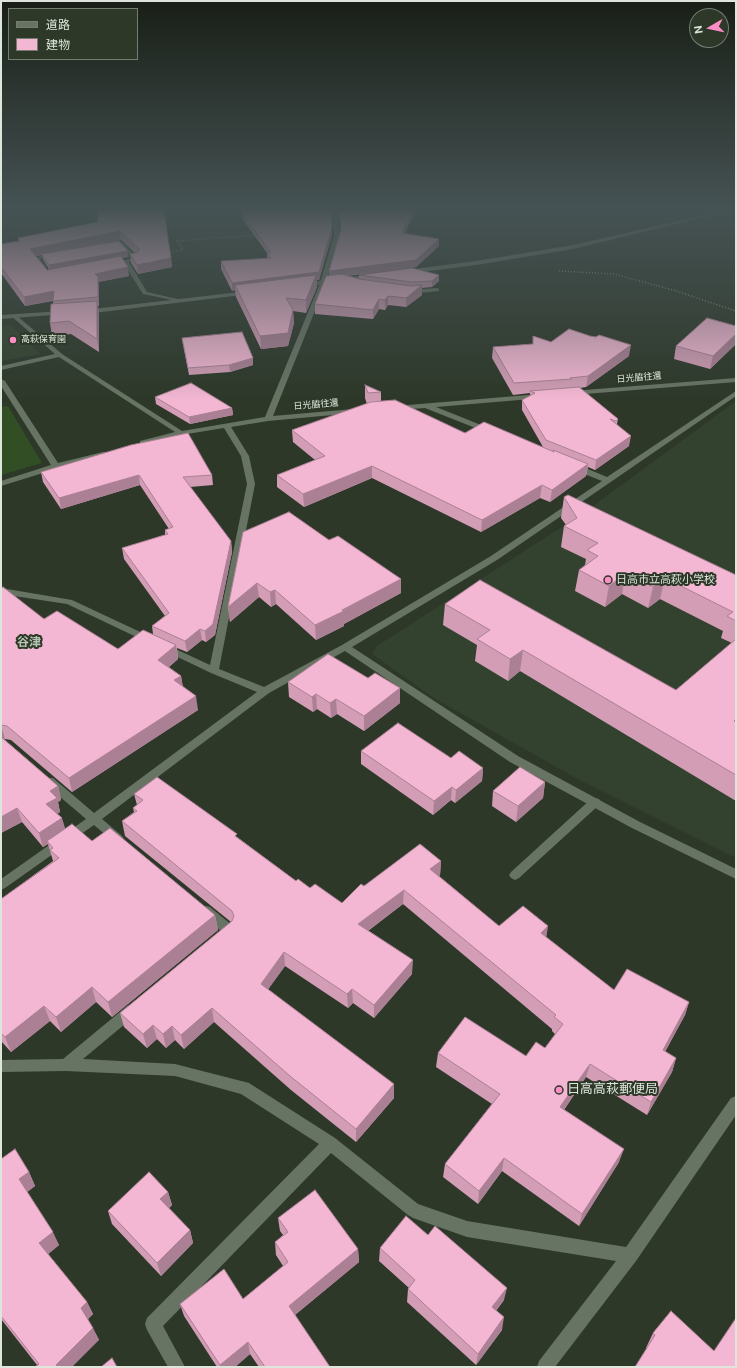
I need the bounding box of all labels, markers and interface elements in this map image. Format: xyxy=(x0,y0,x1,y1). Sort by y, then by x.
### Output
legend xyxy=(8,8,138,60)
north arrow xyxy=(689,8,729,48)
text: 道路 xyxy=(46,17,70,33)
text: N xyxy=(691,25,706,35)
text: 建物 xyxy=(46,37,70,53)
marker: 高萩保育園 xyxy=(8,335,18,345)
place label: 高萩保育園 xyxy=(21,335,66,345)
street label: 日光脇往還 xyxy=(616,371,662,385)
street label: 日光脇往還 xyxy=(293,398,339,412)
place label: 日高市立高萩小学校 xyxy=(616,573,715,587)
marker: 日高市立高萩小学校 xyxy=(603,575,613,585)
district label: 谷津 xyxy=(17,636,41,650)
place label: 日高高萩郵便局 xyxy=(567,1082,658,1098)
marker: 日高高萩郵便局 xyxy=(554,1085,564,1095)

